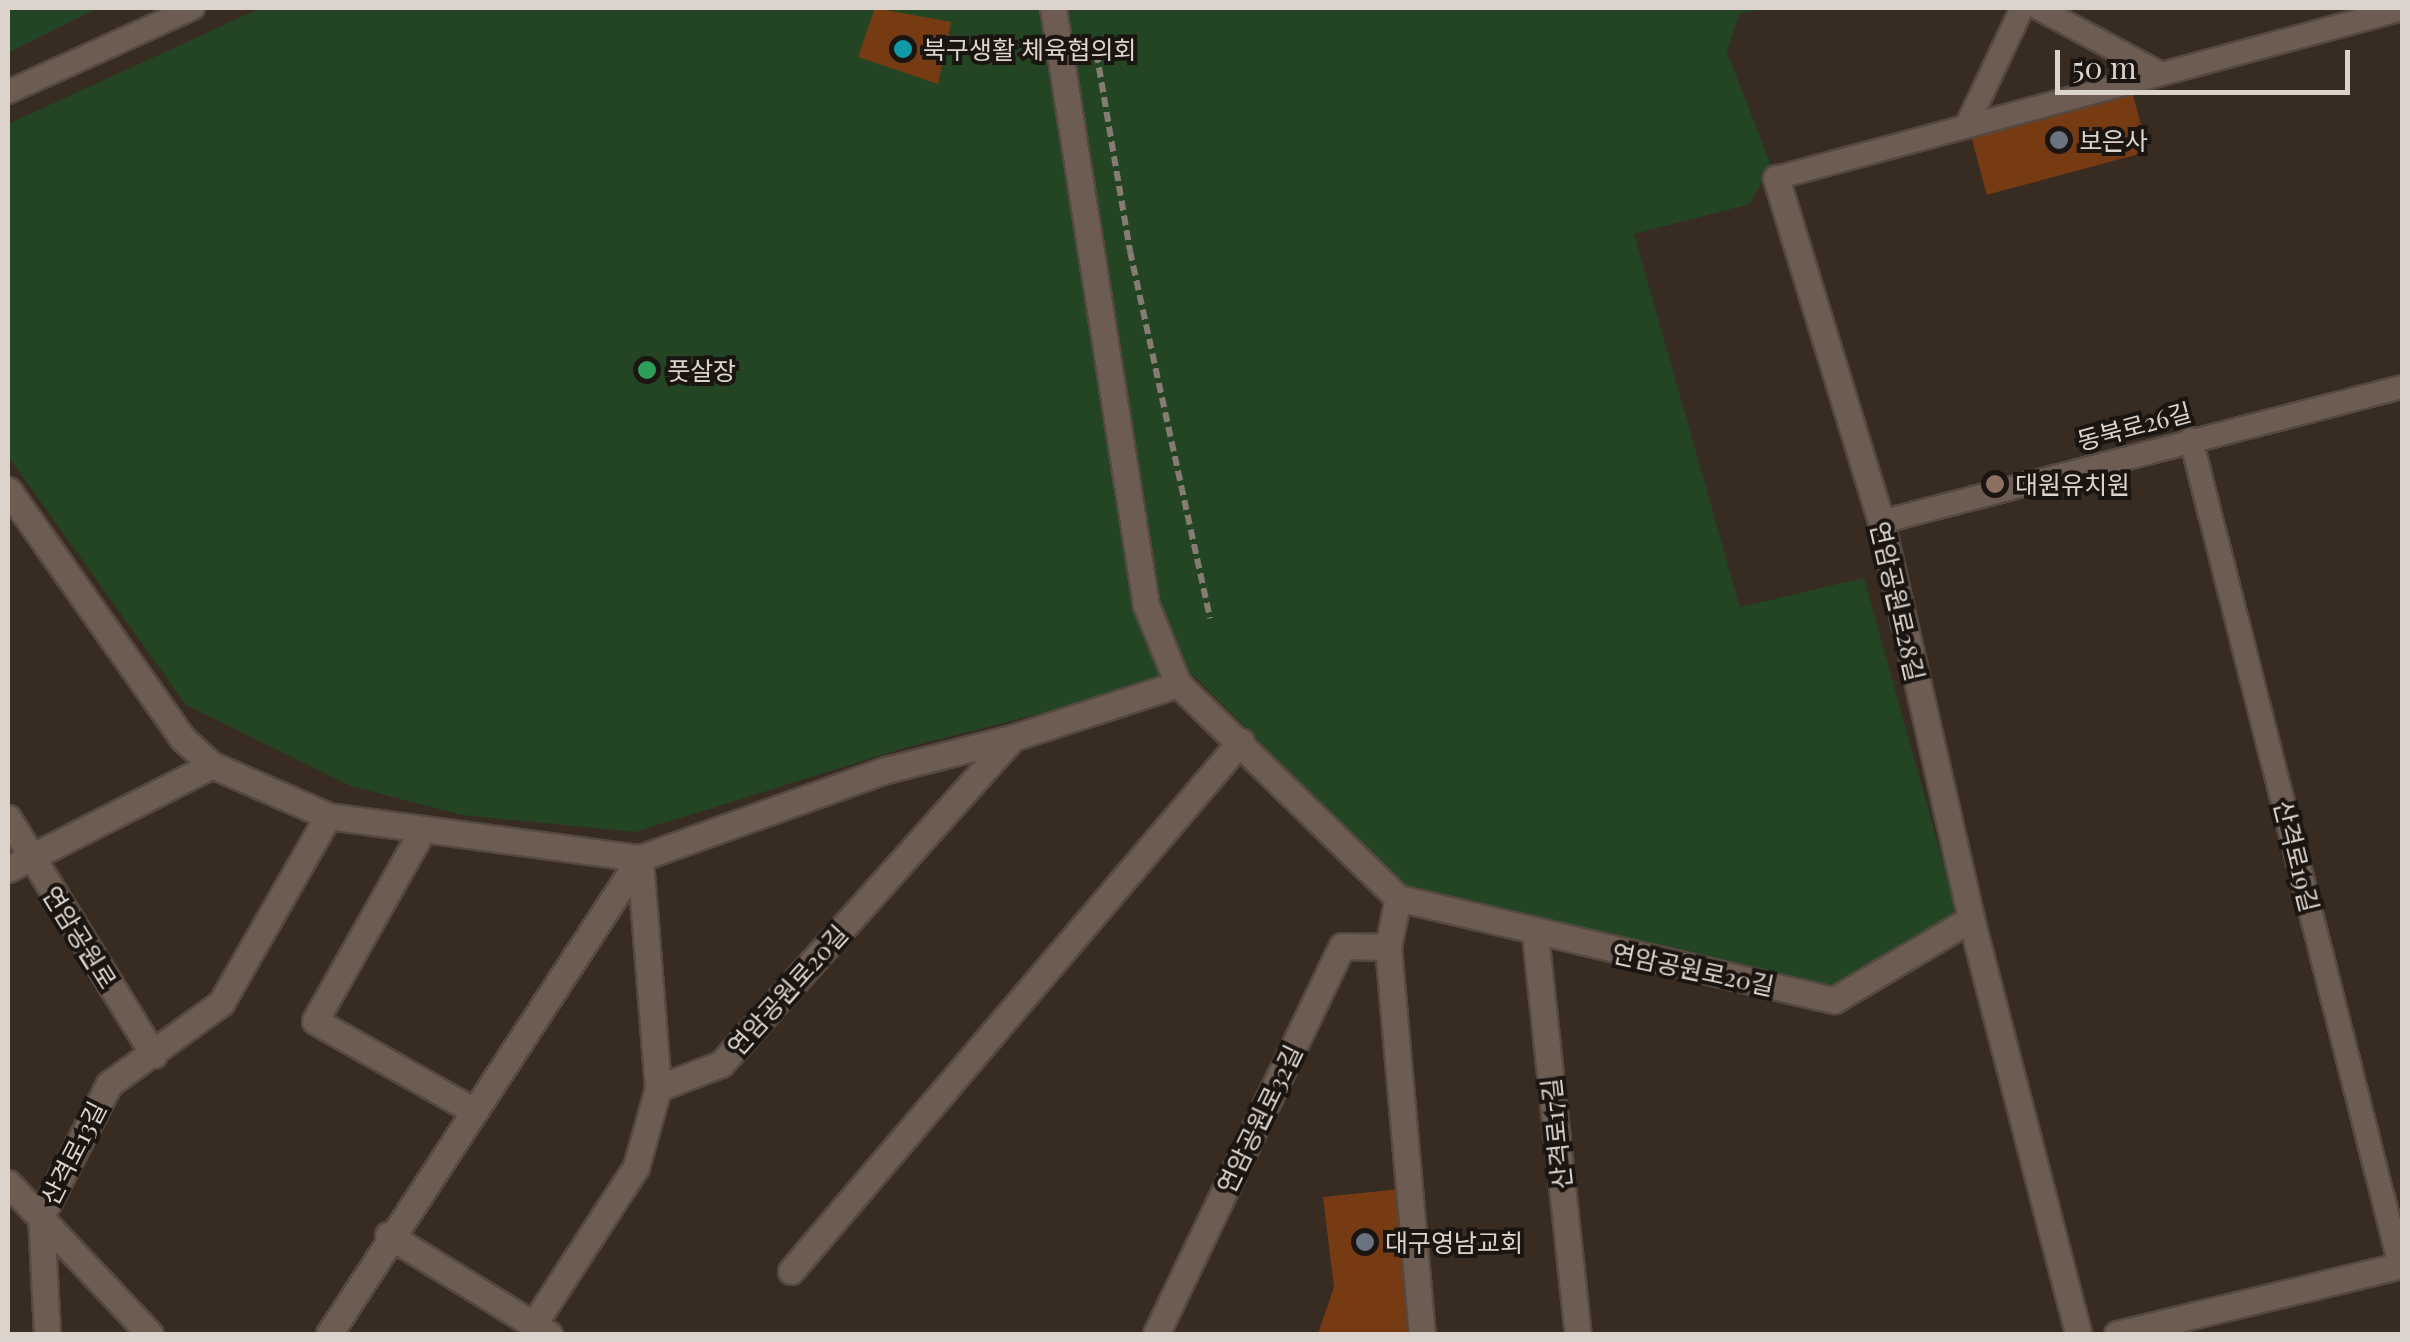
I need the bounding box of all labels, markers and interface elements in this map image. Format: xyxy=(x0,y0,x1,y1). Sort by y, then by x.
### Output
scale bar xyxy=(2060,30,2355,92)
place label: 북구생활 체육협의회 xyxy=(923,34,1136,64)
marker: 북구생활 체육협의회 xyxy=(892,38,914,60)
text: 50 m xyxy=(2072,47,2137,87)
place label: 보은사 xyxy=(2079,125,2148,155)
marker: 보은사 xyxy=(2048,129,2070,151)
place label: 풋살장 xyxy=(667,355,736,385)
marker: 풋살장 xyxy=(636,359,658,381)
street label: 동북로26길 xyxy=(2074,396,2194,456)
place label: 대원유치원 xyxy=(2015,469,2130,499)
marker: 대원유치원 xyxy=(1984,473,2006,495)
street label: 연암공원로28길 xyxy=(1865,518,1931,684)
street label: 산격로19길 xyxy=(2269,797,2325,915)
street label: 연암공원로 xyxy=(37,880,123,994)
street label: 연암공원로20길 xyxy=(721,919,853,1061)
street label: 연암공원로20길 xyxy=(1609,937,1777,1001)
street label: 연암공원로32길 xyxy=(1210,1040,1308,1198)
street label: 산격로17길 xyxy=(1535,1077,1577,1191)
street label: 산격로13길 xyxy=(34,1096,112,1210)
place label: 대구영남교회 xyxy=(1385,1227,1523,1257)
marker: 대구영남교회 xyxy=(1354,1231,1376,1253)

